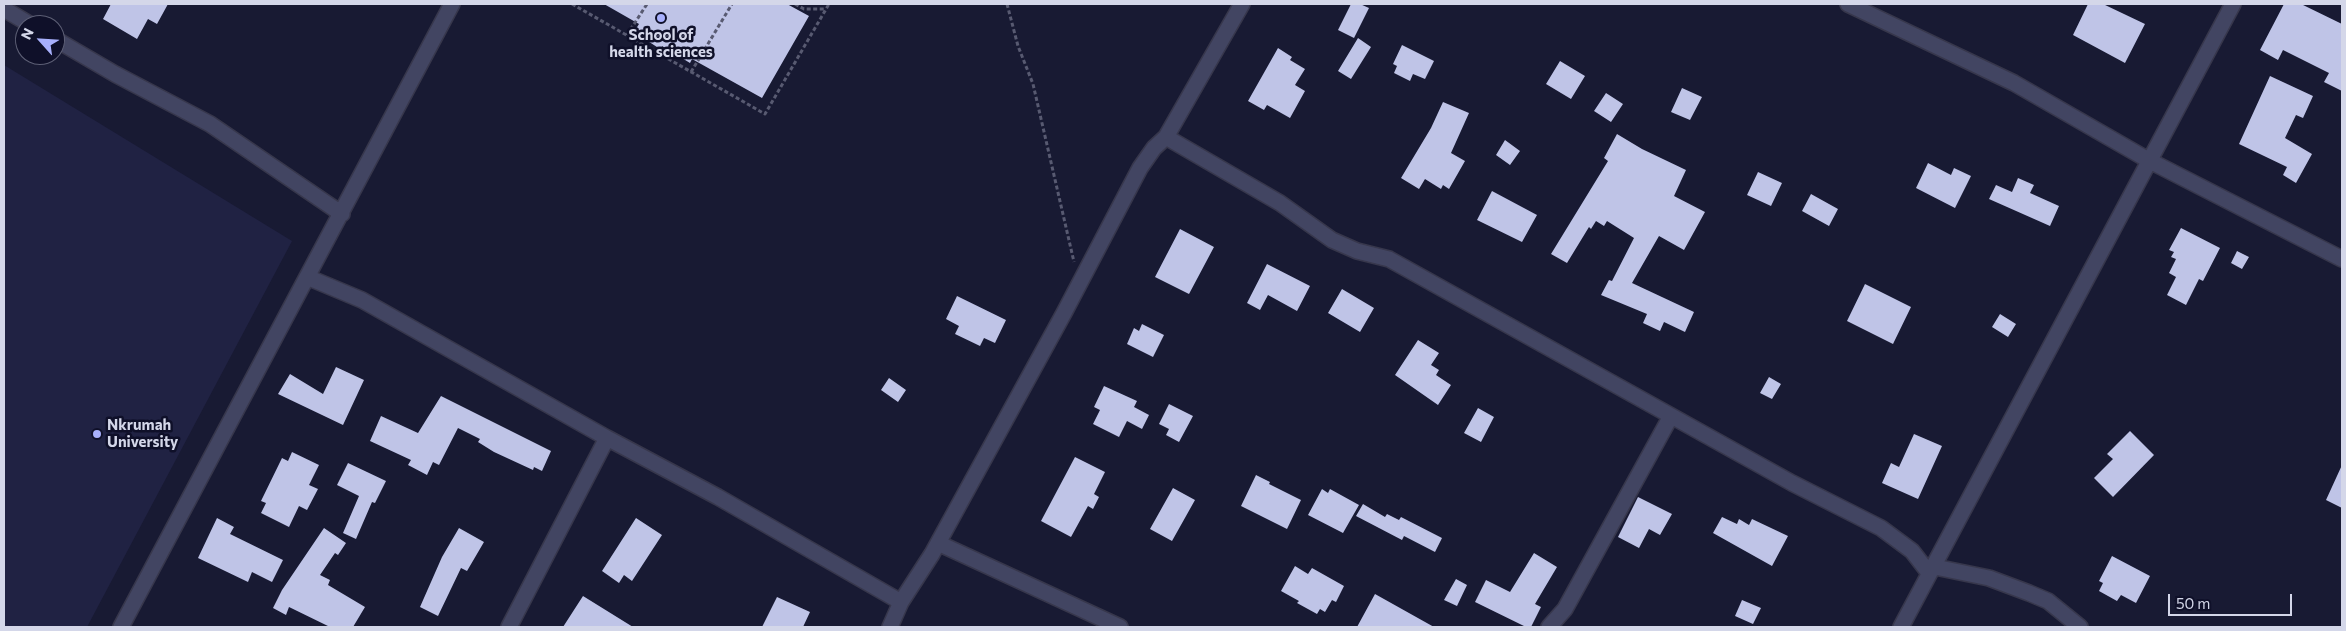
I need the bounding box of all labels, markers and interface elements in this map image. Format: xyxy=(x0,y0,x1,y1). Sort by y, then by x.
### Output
marker: School of health sciences xyxy=(655,12,667,24)
north arrow xyxy=(15,15,65,65)
text: N xyxy=(17,25,37,42)
place label: School of health sciences xyxy=(609,26,713,61)
place label: Nkrumah University xyxy=(107,416,178,451)
marker: Nkrumah University xyxy=(91,428,103,440)
scale bar xyxy=(2171,584,2295,616)
text: 50 m xyxy=(2176,594,2210,612)

